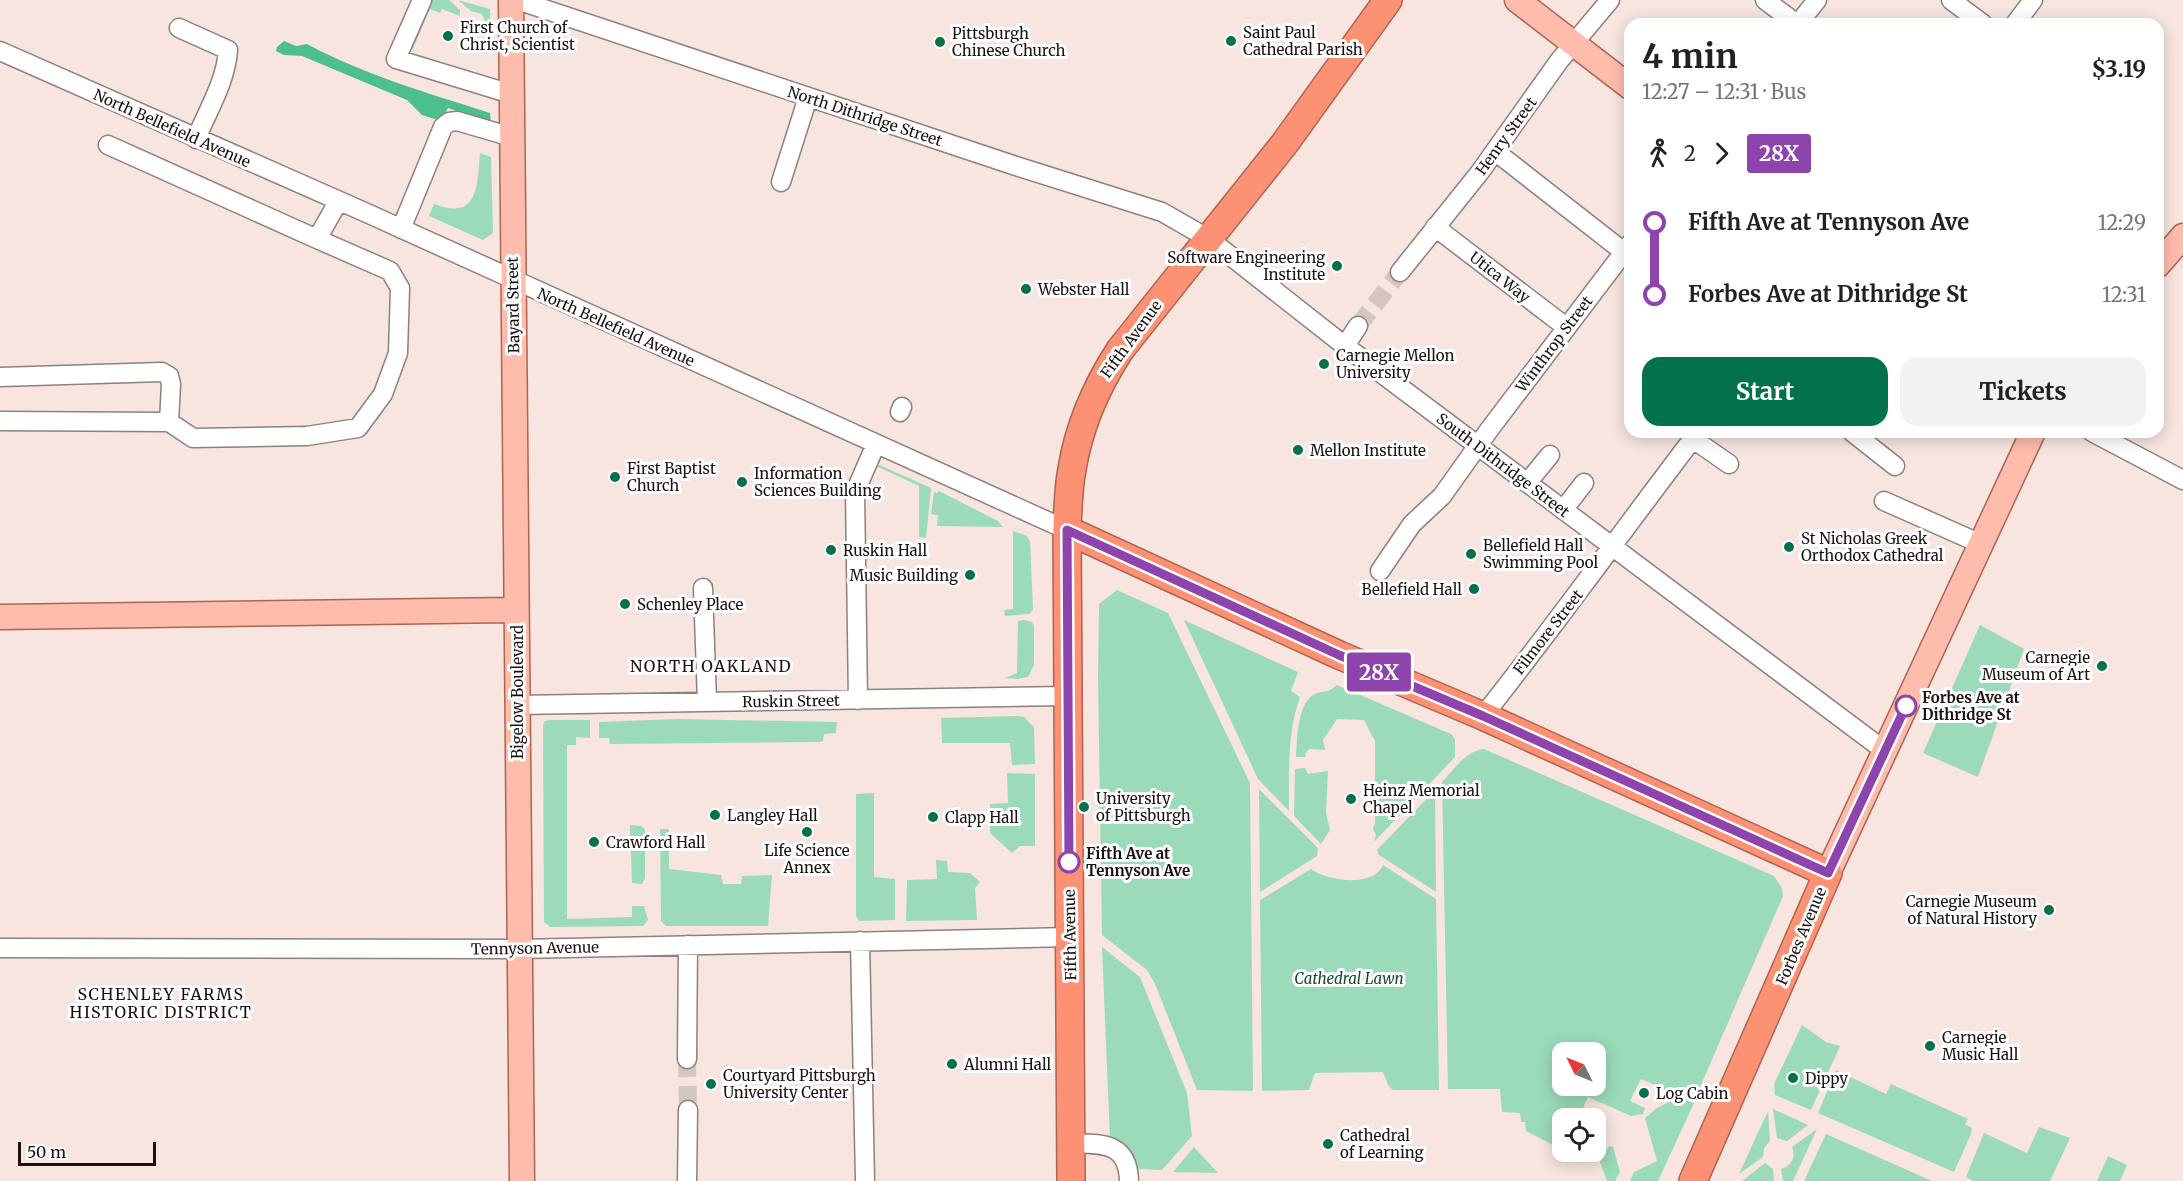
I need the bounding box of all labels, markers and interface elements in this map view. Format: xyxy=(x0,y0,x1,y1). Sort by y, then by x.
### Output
place label: First Church of Christ, Scientist xyxy=(460,18,575,54)
place label: Saint Paul Cathedral Parish xyxy=(1243,23,1363,59)
place label: Pittsburgh Chinese Church xyxy=(952,24,1066,60)
marker: First Church of Christ, Scientist xyxy=(441,29,455,43)
marker: Saint Paul Cathedral Parish xyxy=(1224,34,1238,48)
marker: Pittsburgh Chinese Church xyxy=(933,35,947,49)
text: 4 min xyxy=(1642,36,1738,77)
text: $3.19 xyxy=(2091,55,2146,83)
text: 12:27 – 12:31 · Bus xyxy=(1642,79,1806,104)
street label: North Dithridge Street xyxy=(785,82,945,150)
street label: North Bellefield Avenue xyxy=(91,85,254,171)
street label: Henry Street xyxy=(1471,93,1541,179)
icon: walk xyxy=(1642,137,1675,170)
icon: forward xyxy=(1705,137,1738,170)
text: 28X xyxy=(1759,140,1799,167)
text: 2 xyxy=(1684,141,1696,166)
text: Fifth Ave at Tennyson Ave xyxy=(1688,208,1969,236)
text: 12:29 xyxy=(2098,210,2146,235)
street label: Utica Way xyxy=(1466,247,1534,307)
place label: Software Engineering Institute xyxy=(1167,248,1325,284)
street label: Bayard Street xyxy=(503,256,523,353)
marker: Software Engineering Institute xyxy=(1330,259,1344,273)
place label: Webster Hall xyxy=(1037,280,1130,299)
text: Forbes Ave at Dithridge St xyxy=(1688,280,1968,308)
marker: Webster Hall xyxy=(1019,282,1033,296)
text: 12:31 xyxy=(2102,282,2146,307)
street label: North Bellefield Avenue xyxy=(535,284,698,370)
street label: Winthrop Street xyxy=(1511,292,1597,397)
street label: Fifth Avenue xyxy=(1096,296,1166,382)
place label: Carnegie Mellon University xyxy=(1336,346,1454,382)
marker: Carnegie Mellon University xyxy=(1317,357,1331,371)
button: Start xyxy=(1642,357,1888,426)
button: Tickets xyxy=(1900,357,2146,426)
street label: South Dithridge Street xyxy=(1433,409,1573,521)
place label: Mellon Institute xyxy=(1310,441,1426,460)
marker: Mellon Institute xyxy=(1291,443,1305,457)
place label: First Baptist Church xyxy=(627,459,716,495)
place label: Information Sciences Building xyxy=(754,464,881,500)
marker: First Baptist Church xyxy=(608,470,622,484)
marker: Information Sciences Building xyxy=(735,475,749,489)
place label: St Nicholas Greek Orthodox Cathedral xyxy=(1801,529,1944,565)
place label: Bellefield Hall Swimming Pool xyxy=(1483,536,1599,572)
marker: St Nicholas Greek Orthodox Cathedral xyxy=(1782,540,1796,554)
place label: Ruskin Hall xyxy=(843,541,927,560)
marker: Ruskin Hall xyxy=(824,543,838,557)
marker: Bellefield Hall Swimming Pool xyxy=(1464,547,1478,561)
place label: Music Building xyxy=(849,566,958,585)
marker: Music Building xyxy=(963,568,977,582)
place label: Bellefield Hall xyxy=(1362,580,1462,599)
marker: Bellefield Hall xyxy=(1467,582,1481,596)
street label: Filmore Street xyxy=(1509,586,1587,678)
place label: Schenley Place xyxy=(637,595,744,614)
marker: Schenley Place xyxy=(618,597,632,611)
street label: Bigelow Boulevard xyxy=(508,625,527,759)
place label: Carnegie Museum of Art xyxy=(1982,648,2090,684)
line badge: 28X xyxy=(1344,652,1414,692)
district label: NORTH OAKLAND xyxy=(630,656,792,676)
text: 28X xyxy=(1359,659,1399,686)
marker: Carnegie Museum of Art xyxy=(2095,659,2109,673)
place label: Forbes Ave at Dithridge St xyxy=(1922,688,2020,724)
street label: Ruskin Street xyxy=(742,691,840,711)
marker: Forbes Ave at Dithridge St xyxy=(1895,695,1917,717)
place label: Heinz Memorial Chapel xyxy=(1363,781,1480,817)
place label: University of Pittsburgh xyxy=(1096,789,1191,825)
marker: Heinz Memorial Chapel xyxy=(1344,792,1358,806)
marker: University of Pittsburgh xyxy=(1077,800,1091,814)
place label: Langley Hall xyxy=(727,806,818,825)
marker: Langley Hall xyxy=(708,808,722,822)
place label: Clapp Hall xyxy=(945,808,1019,827)
marker: Clapp Hall xyxy=(926,810,940,824)
marker: Life Science Annex xyxy=(800,825,814,839)
place label: Crawford Hall xyxy=(606,833,706,852)
marker: Crawford Hall xyxy=(587,835,601,849)
place label: Life Science Annex xyxy=(764,841,850,877)
place label: Fifth Ave at Tennyson Ave xyxy=(1086,844,1190,880)
marker: Fifth Ave at Tennyson Ave xyxy=(1058,851,1080,873)
street label: Forbes Avenue xyxy=(1772,884,1830,988)
street label: Fifth Avenue xyxy=(1060,889,1080,981)
place label: Carnegie Museum of Natural History xyxy=(1906,892,2037,928)
marker: Carnegie Museum of Natural History xyxy=(2042,903,2056,917)
street label: Tennyson Avenue xyxy=(471,937,599,959)
park label: Cathedral Lawn xyxy=(1294,969,1404,988)
district label: SCHENLEY FARMS HISTORIC DISTRICT xyxy=(70,984,252,1022)
place label: Carnegie Music Hall xyxy=(1942,1028,2019,1064)
marker: Carnegie Music Hall xyxy=(1923,1039,1937,1053)
north arrow xyxy=(1552,1042,1606,1096)
map controls xyxy=(1552,1042,1606,1162)
place label: Alumni Hall xyxy=(963,1055,1052,1074)
marker: Alumni Hall xyxy=(945,1057,959,1071)
place label: Courtyard Pittsburgh University Center xyxy=(723,1066,876,1102)
place label: Dippy xyxy=(1805,1069,1848,1088)
marker: Dippy xyxy=(1786,1071,1800,1085)
marker: Courtyard Pittsburgh University Center xyxy=(704,1077,718,1091)
place label: Log Cabin xyxy=(1656,1084,1729,1103)
marker: Log Cabin xyxy=(1637,1086,1651,1100)
button: locate xyxy=(1552,1108,1606,1162)
place label: Cathedral of Learning xyxy=(1340,1126,1424,1162)
marker: Cathedral of Learning xyxy=(1321,1137,1335,1151)
scale bar xyxy=(18,1139,156,1166)
text: 50 m xyxy=(27,1142,66,1162)

